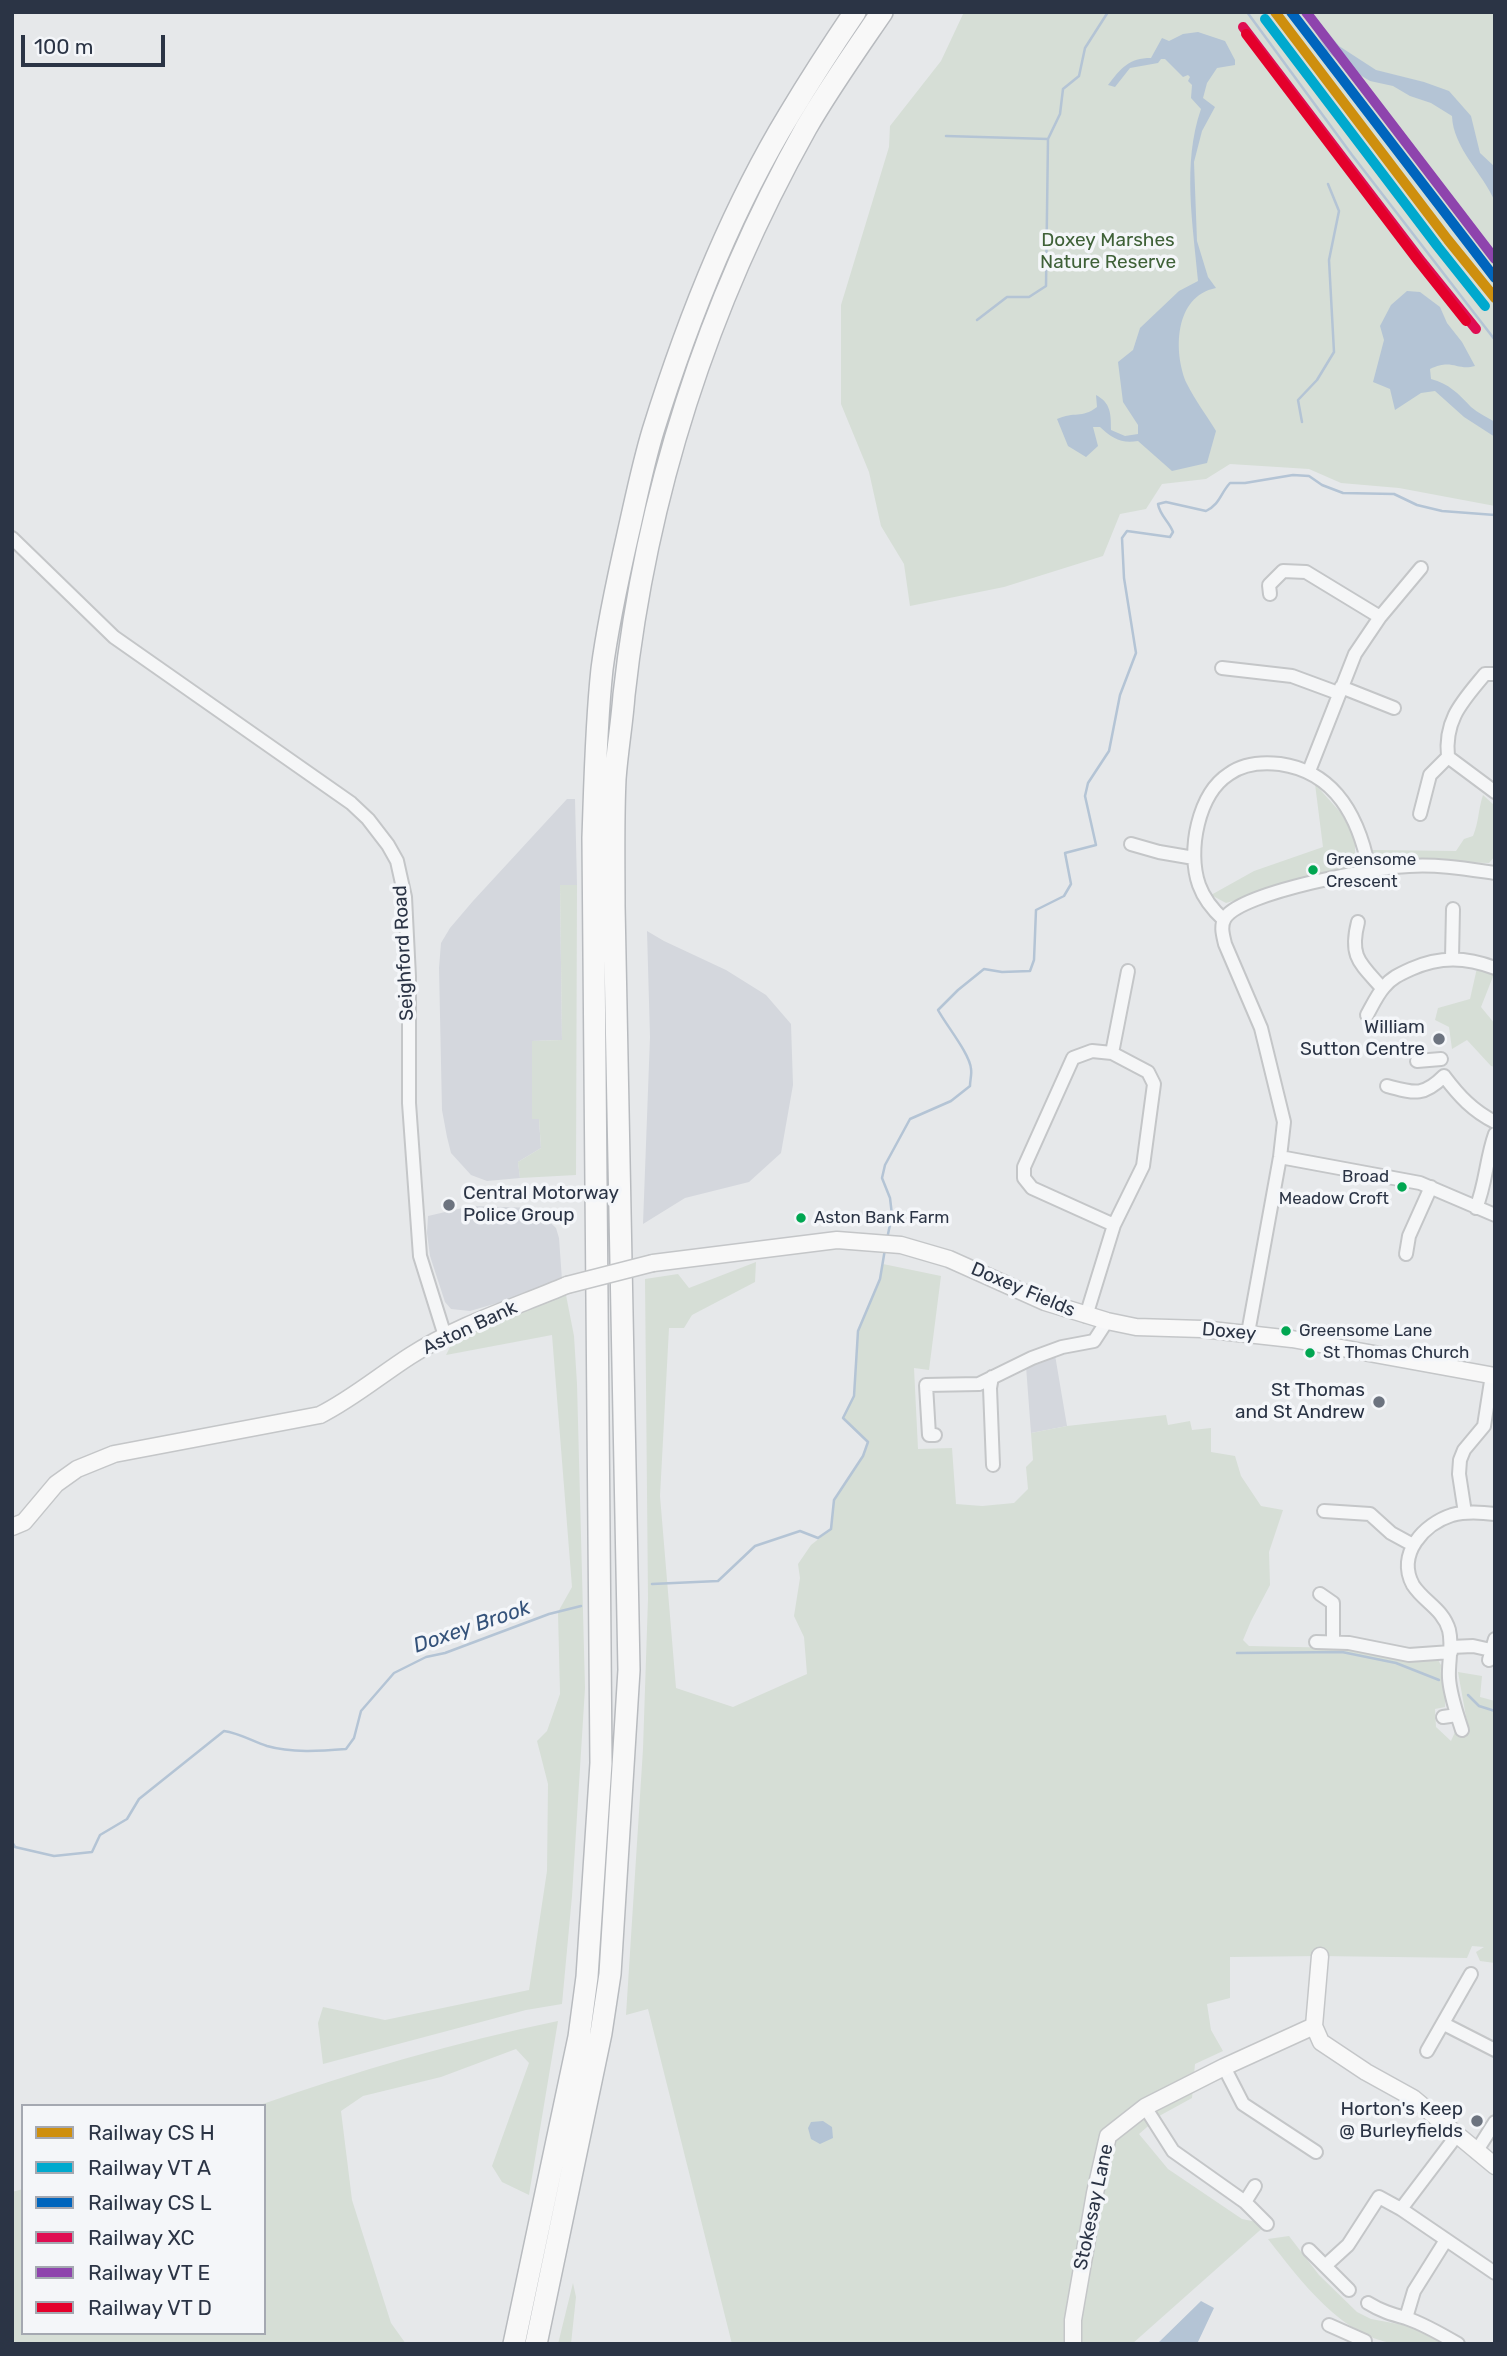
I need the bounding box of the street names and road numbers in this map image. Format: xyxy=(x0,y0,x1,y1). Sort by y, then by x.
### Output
street label: Seighford Road xyxy=(389,885,419,1021)
street label: Doxey Fields xyxy=(967,1258,1079,1322)
street label: Aston Bank xyxy=(419,1296,521,1360)
street label: Doxey xyxy=(1201,1318,1257,1346)
street label: Stokesay Lane xyxy=(1069,2142,1119,2272)

